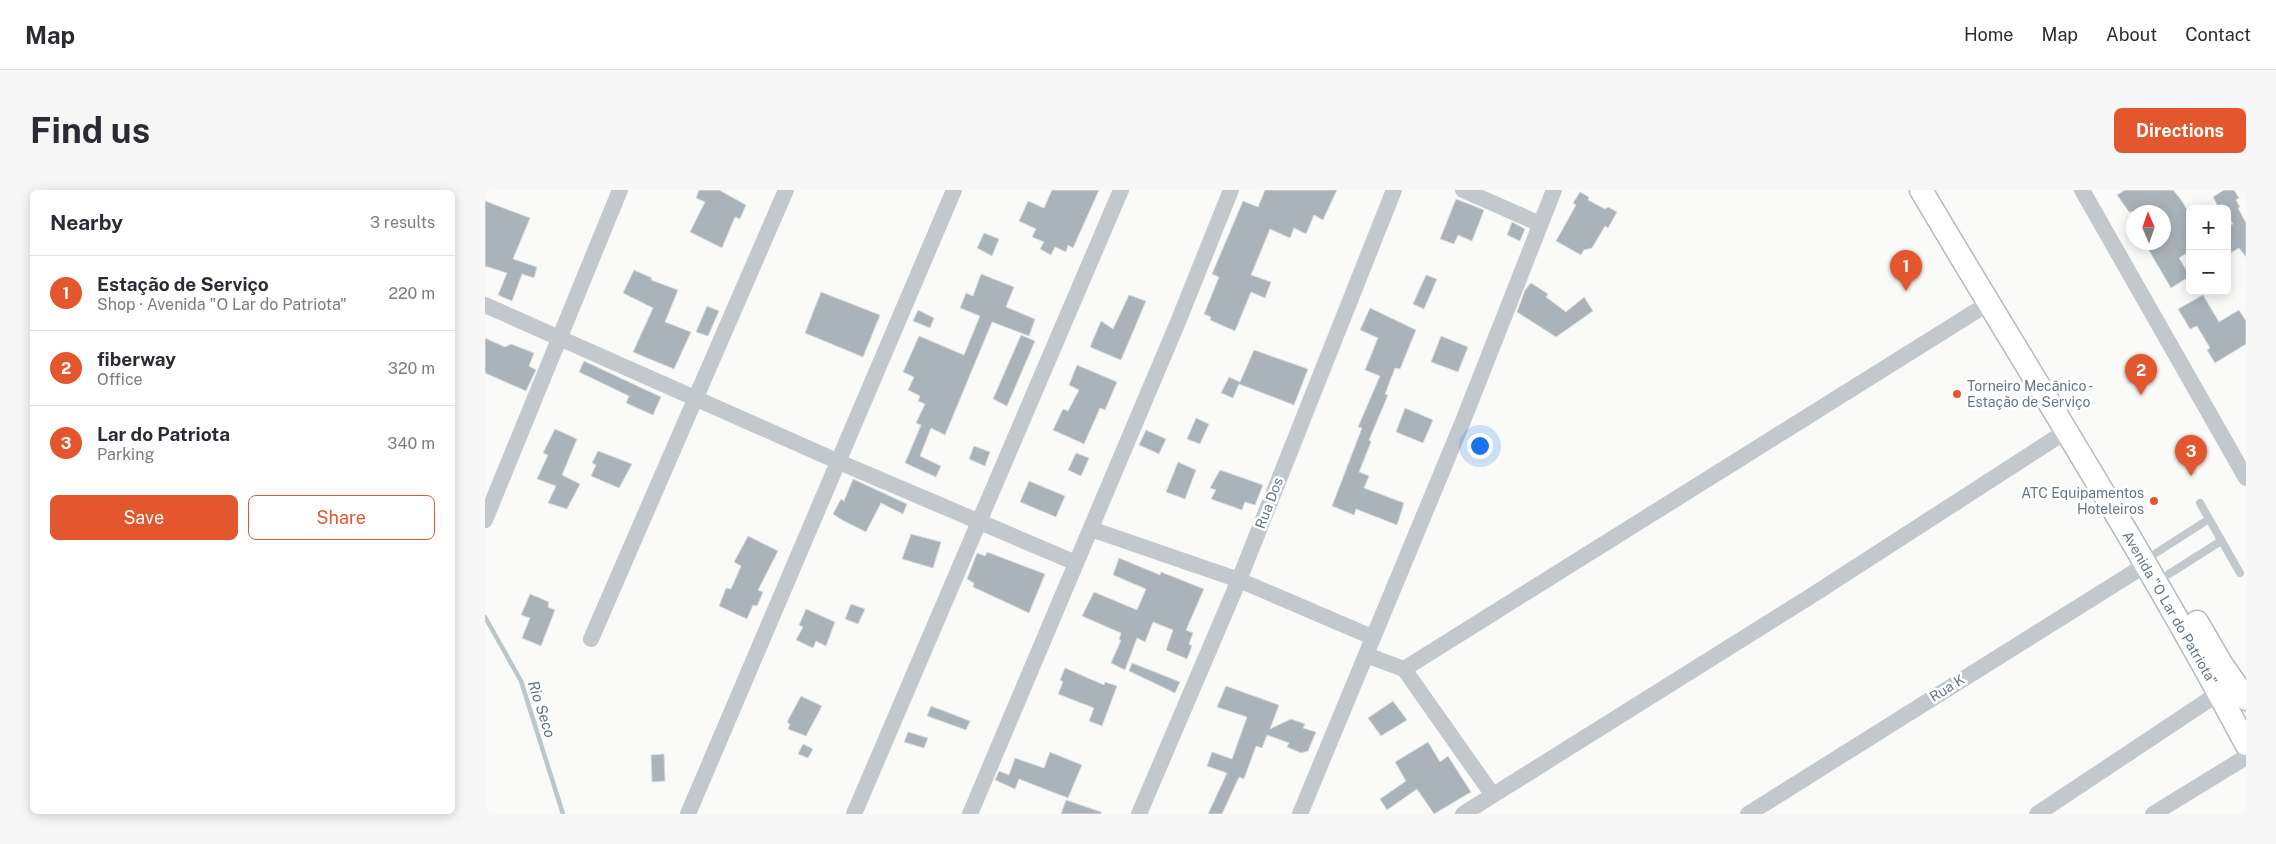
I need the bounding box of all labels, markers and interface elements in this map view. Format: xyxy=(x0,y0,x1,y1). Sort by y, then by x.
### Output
text: Map xyxy=(25,21,75,49)
text: Home xyxy=(1964,24,2014,45)
text: Map xyxy=(2042,24,2078,45)
text: About xyxy=(2106,24,2157,45)
text: Contact xyxy=(2185,24,2251,45)
button: Directions xyxy=(2114,108,2246,153)
text: Find us xyxy=(30,110,150,151)
north arrow xyxy=(2126,205,2171,250)
map controls xyxy=(2186,205,2231,295)
button: + xyxy=(2186,205,2231,250)
text: Nearby xyxy=(50,210,123,235)
text: 3 results xyxy=(370,213,435,232)
pin: 1 xyxy=(1890,250,1922,291)
button: − xyxy=(2186,250,2231,295)
text: Estação de Serviço xyxy=(97,273,269,295)
text: 1 xyxy=(63,284,69,303)
text: 220 m xyxy=(388,284,435,303)
text: Shop · Avenida "O Lar do Patriota" xyxy=(97,295,347,314)
text: fiberway xyxy=(97,348,176,370)
pin: 2 xyxy=(2125,354,2157,395)
text: 2 xyxy=(61,359,71,378)
text: 320 m xyxy=(388,359,435,378)
text: Office xyxy=(97,370,143,389)
place label: Torneiro Mecânico - Estação de Serviço xyxy=(1967,378,2093,410)
marker: Torneiro Mecânico - Estação de Serviço xyxy=(1951,388,1963,400)
text: Lar do Patriota xyxy=(97,423,230,445)
your location xyxy=(1467,433,1493,459)
text: 3 xyxy=(61,434,71,453)
text: 340 m xyxy=(387,434,435,453)
pin: 3 xyxy=(2175,435,2207,476)
text: Parking xyxy=(97,445,154,464)
street label: Rua Dos xyxy=(1252,475,1286,531)
place label: ATC Equipamentos Hoteleiros xyxy=(2021,485,2144,517)
button: Save xyxy=(50,495,238,540)
button: Share xyxy=(248,495,435,540)
marker: ATC Equipamentos Hoteleiros xyxy=(2148,495,2160,507)
street label: Avenida "O Lar do Patriota" xyxy=(2119,528,2221,688)
street label: Rua K xyxy=(1927,671,1968,705)
water label: Rio Seco xyxy=(525,678,559,740)

